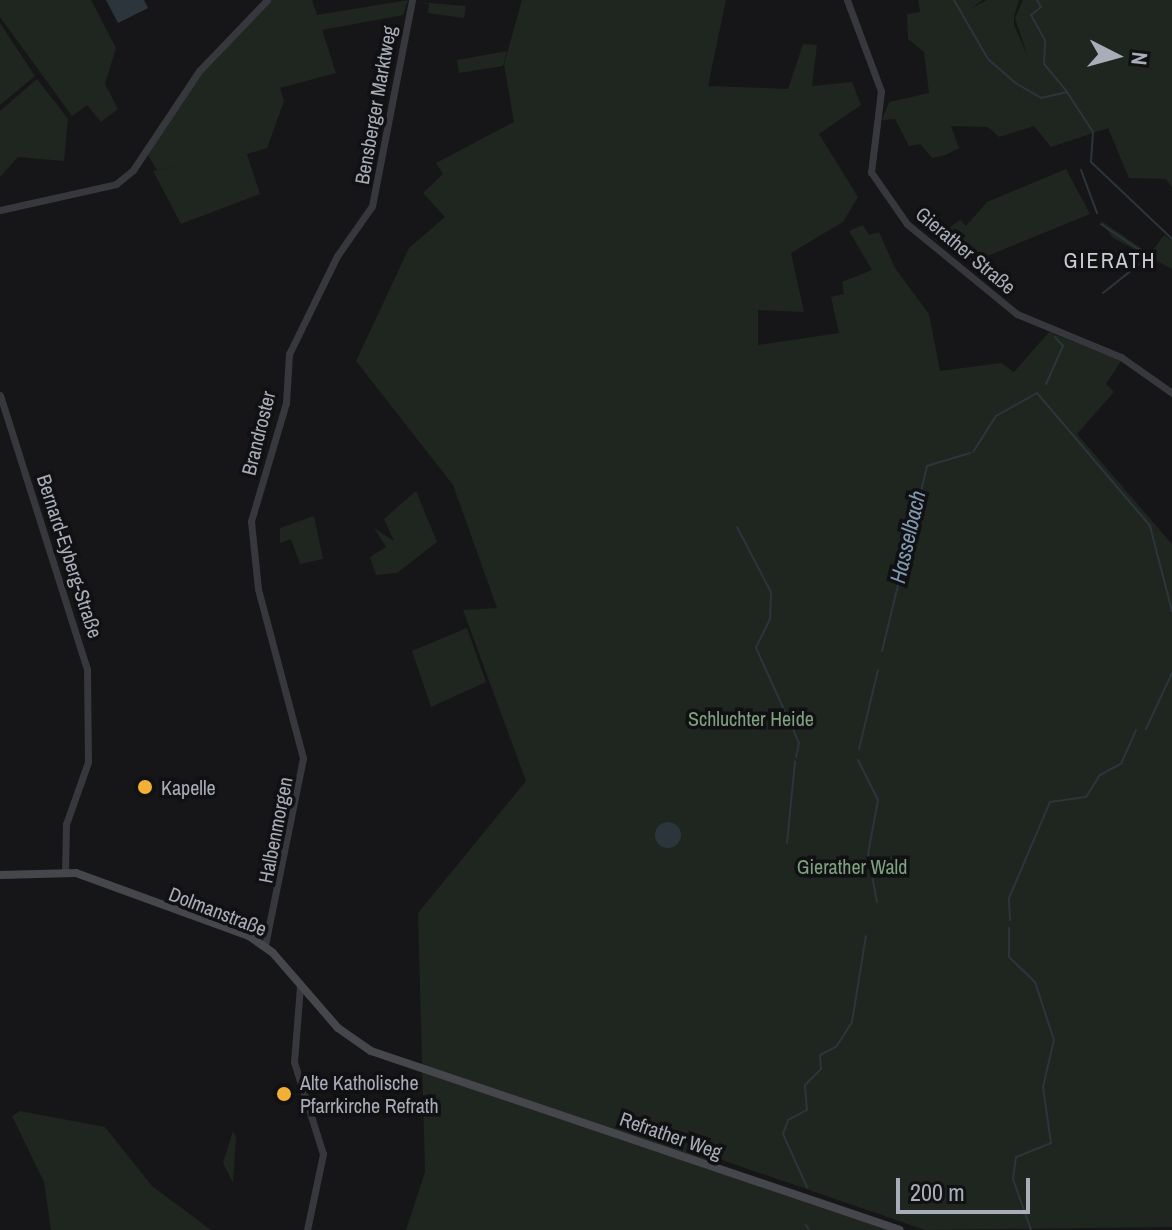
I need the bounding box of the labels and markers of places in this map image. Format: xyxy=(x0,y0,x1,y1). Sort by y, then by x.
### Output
place label: Kapelle xyxy=(161,775,216,799)
marker: Kapelle xyxy=(136,778,154,796)
place label: Alte Katholische Pfarrkirche Refrath xyxy=(300,1070,439,1117)
marker: Alte Katholische Pfarrkirche Refrath xyxy=(275,1085,293,1103)

